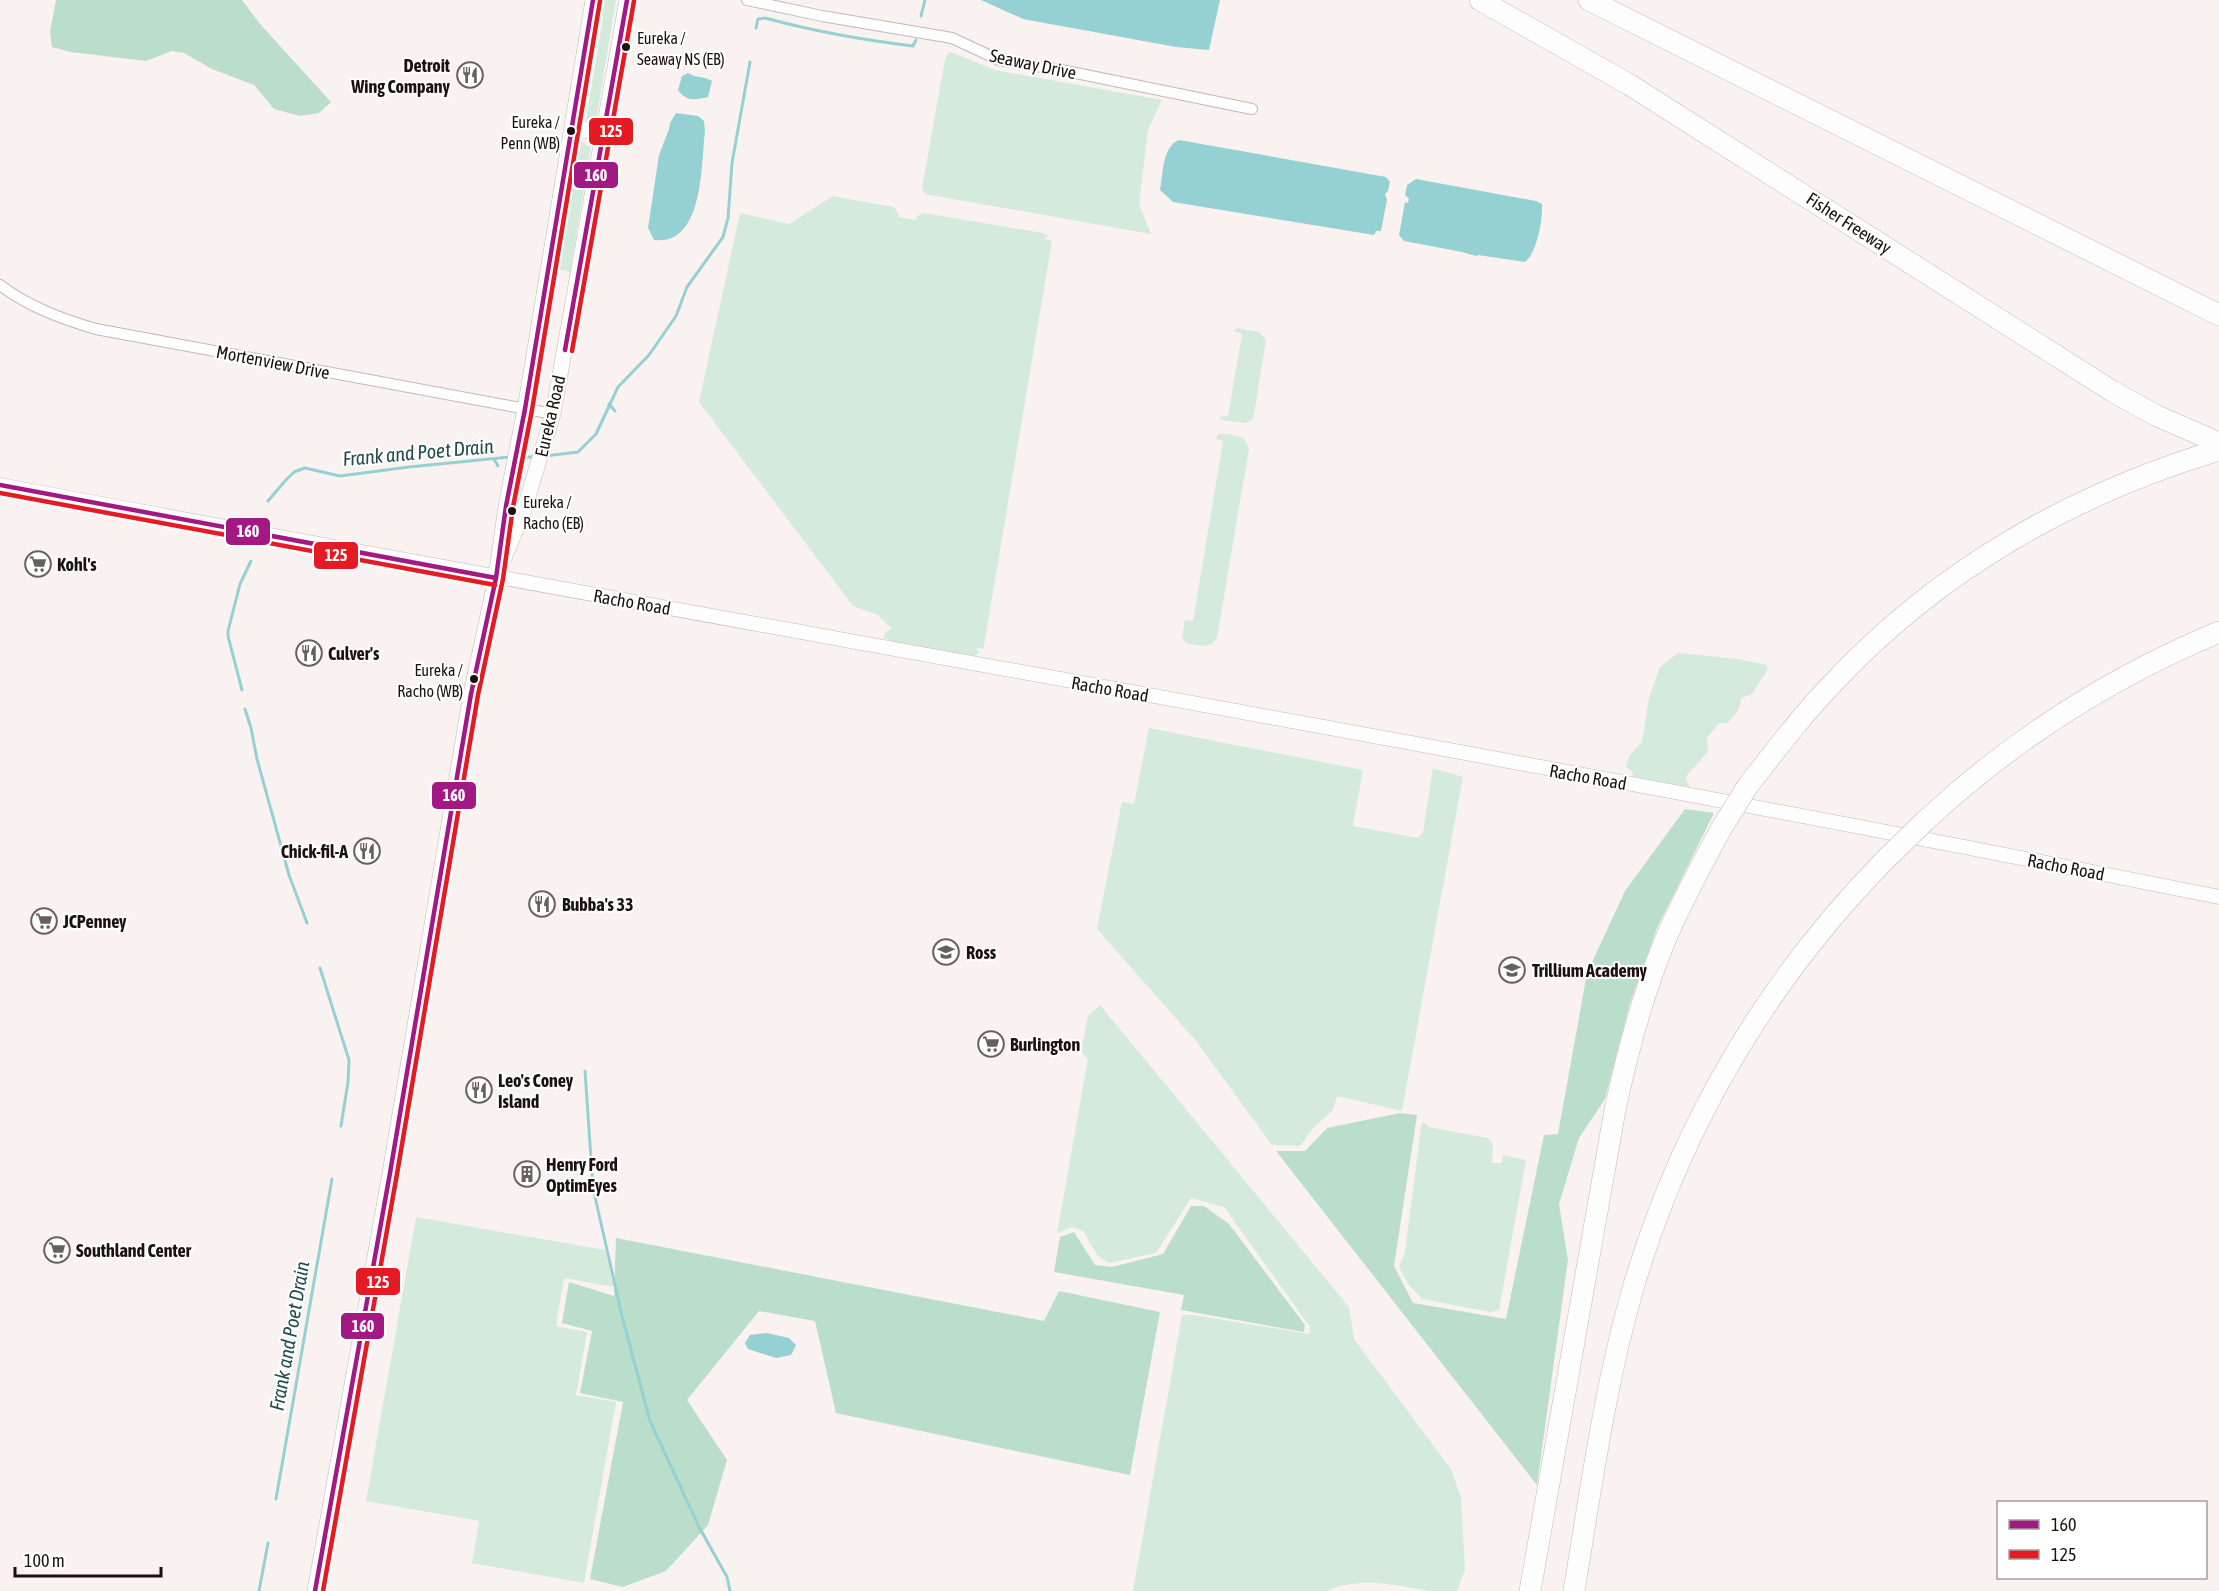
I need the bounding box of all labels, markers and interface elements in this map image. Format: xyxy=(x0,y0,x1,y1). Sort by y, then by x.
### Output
place label: Eureka / Seaway NS (EB) xyxy=(637,29,725,69)
marker: Eureka / Seaway NS (EB) xyxy=(620,41,632,53)
street label: Seaway Drive xyxy=(988,45,1078,83)
place label: Detroit Wing Company xyxy=(350,55,451,97)
restaurant icon: Detroit Wing Company xyxy=(455,60,485,90)
place label: Eureka / Penn (WB) xyxy=(500,113,561,153)
line badge: 125 xyxy=(588,117,634,146)
text: 125 xyxy=(600,122,623,140)
marker: Eureka / Penn (WB) xyxy=(565,125,577,137)
line badge: 160 xyxy=(573,161,619,189)
text: 160 xyxy=(585,166,608,184)
street label: Fisher Freeway xyxy=(1803,188,1895,258)
street label: Mortenview Drive xyxy=(214,341,332,383)
street label: Eureka Road xyxy=(530,373,570,459)
water label: Frank and Poet Drain xyxy=(342,434,495,470)
place label: Eureka / Racho (EB) xyxy=(523,493,584,533)
marker: Eureka / Racho (EB) xyxy=(506,505,518,517)
line badge: 160 xyxy=(225,517,271,546)
text: 160 xyxy=(237,522,260,540)
line badge: 125 xyxy=(313,541,359,570)
text: 125 xyxy=(325,546,348,564)
supermarket icon: Kohl's xyxy=(23,549,53,579)
place label: Kohl's xyxy=(57,554,97,575)
street label: Racho Road xyxy=(592,585,672,619)
restaurant icon: Culver's xyxy=(294,638,324,668)
place label: Culver's xyxy=(328,643,380,664)
place label: Eureka / Racho (WB) xyxy=(397,661,464,701)
street label: Racho Road xyxy=(1070,672,1150,706)
marker: Eureka / Racho (WB) xyxy=(468,673,480,685)
street label: Racho Road xyxy=(1548,760,1628,794)
line badge: 160 xyxy=(431,781,477,810)
text: 160 xyxy=(443,786,466,804)
restaurant icon: Chick-fil-A xyxy=(352,836,382,866)
place label: Chick-fil-A xyxy=(281,841,348,862)
street label: Racho Road xyxy=(2026,849,2106,885)
restaurant icon: Bubba's 33 xyxy=(527,889,557,919)
place label: Bubba's 33 xyxy=(562,894,633,915)
supermarket icon: JCPenney xyxy=(29,906,59,936)
place label: JCPenney xyxy=(62,911,127,932)
school or university icon: Ross xyxy=(931,937,961,967)
place label: Ross xyxy=(966,942,997,963)
school or university icon: Trillium Academy xyxy=(1497,955,1527,985)
place label: Trillium Academy xyxy=(1532,960,1648,981)
supermarket icon: Burlington xyxy=(976,1029,1006,1059)
place label: Burlington xyxy=(1010,1034,1080,1055)
place label: Leo's Coney Island xyxy=(498,1070,574,1112)
restaurant icon: Leo's Coney Island xyxy=(464,1075,494,1105)
place label: Henry Ford OptimEyes xyxy=(546,1154,618,1196)
building icon: Henry Ford OptimEyes xyxy=(512,1159,542,1189)
supermarket icon: Southland Center xyxy=(42,1235,72,1265)
place label: Southland Center xyxy=(76,1240,192,1261)
water label: Frank and Poet Drain xyxy=(265,1259,314,1413)
line badge: 125 xyxy=(355,1267,401,1296)
text: 125 xyxy=(367,1273,390,1291)
line badge: 160 xyxy=(340,1312,385,1340)
text: 160 xyxy=(352,1317,375,1335)
legend xyxy=(1997,1501,2207,1579)
text: 160 xyxy=(2051,1514,2076,1535)
scale bar xyxy=(15,1540,160,1578)
text: 125 xyxy=(2051,1544,2076,1565)
text: 100 m xyxy=(24,1550,65,1571)

